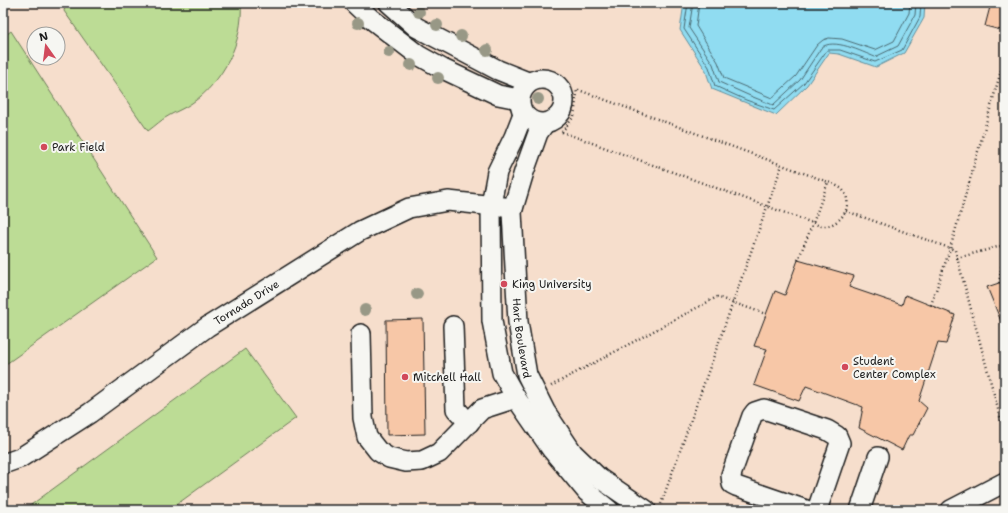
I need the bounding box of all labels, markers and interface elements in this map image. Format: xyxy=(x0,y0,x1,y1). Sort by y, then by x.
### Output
north arrow xyxy=(26,26,66,66)
text: N xyxy=(38,28,50,45)
place label: Park Field xyxy=(52,140,105,155)
marker: Park Field xyxy=(39,142,49,152)
street label: Tornado Drive xyxy=(211,276,282,329)
place label: King University xyxy=(512,277,592,292)
marker: King University xyxy=(499,279,509,289)
street label: Hart Boulevard xyxy=(509,298,534,379)
place label: Student Center Complex xyxy=(853,354,936,382)
marker: Student Center Complex xyxy=(840,362,850,372)
place label: Mitchell Hall xyxy=(413,370,482,385)
marker: Mitchell Hall xyxy=(400,372,410,382)

